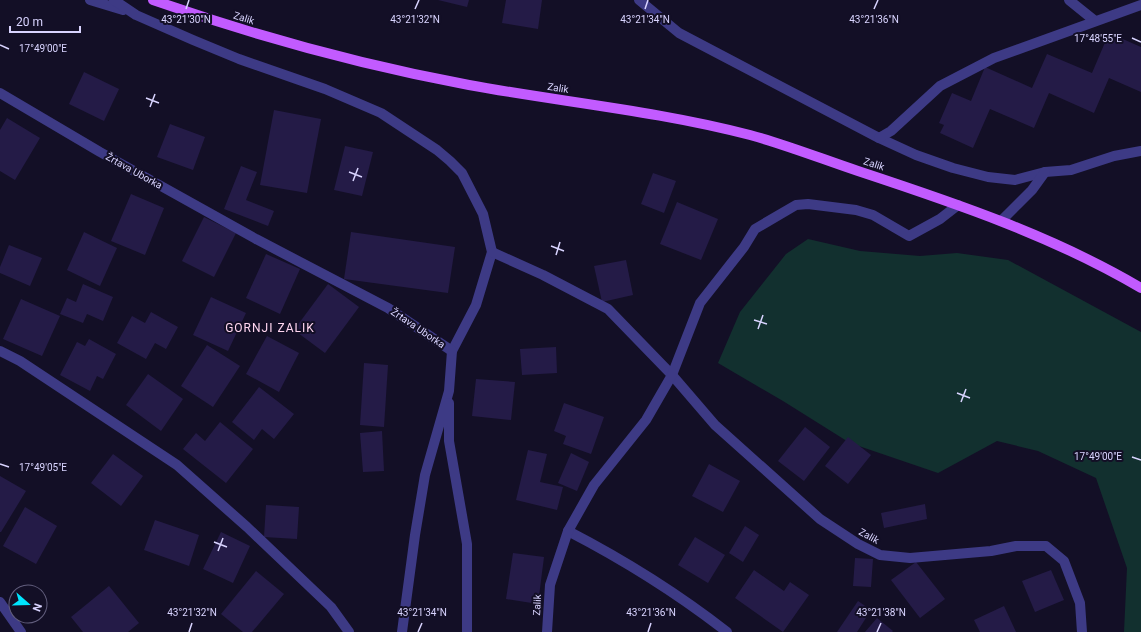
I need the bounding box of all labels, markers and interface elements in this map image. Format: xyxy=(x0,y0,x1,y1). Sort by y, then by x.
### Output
scale bar xyxy=(10,8,80,34)
street label: Zalik xyxy=(232,10,257,27)
text: 43°21'30"N xyxy=(161,14,211,25)
text: 43°21'32"N xyxy=(390,14,440,25)
text: 43°21'34"N xyxy=(620,14,670,25)
text: 43°21'36"N xyxy=(849,14,899,25)
text: 20 m xyxy=(16,15,43,29)
text: 17°48'55"E xyxy=(1074,33,1122,44)
text: 17°49'00"E xyxy=(19,43,67,54)
street label: Zalik xyxy=(547,81,570,95)
street label: Žrtava Uborka xyxy=(104,150,165,191)
street label: Zalik xyxy=(862,155,887,173)
street label: Žrtava Uborka xyxy=(389,305,448,350)
district label: GORNJI ZALIK xyxy=(225,321,315,335)
text: 17°49'00"E xyxy=(1074,451,1122,462)
text: 17°49'05"E xyxy=(19,462,67,473)
street label: Zalik xyxy=(857,526,882,546)
north arrow xyxy=(8,584,48,624)
street label: Zalik xyxy=(531,593,543,616)
text: N xyxy=(29,601,44,613)
text: 43°21'32"N xyxy=(167,607,217,618)
text: 43°21'34"N xyxy=(397,607,447,618)
text: 43°21'36"N xyxy=(626,607,676,618)
text: 43°21'38"N xyxy=(856,607,906,618)

